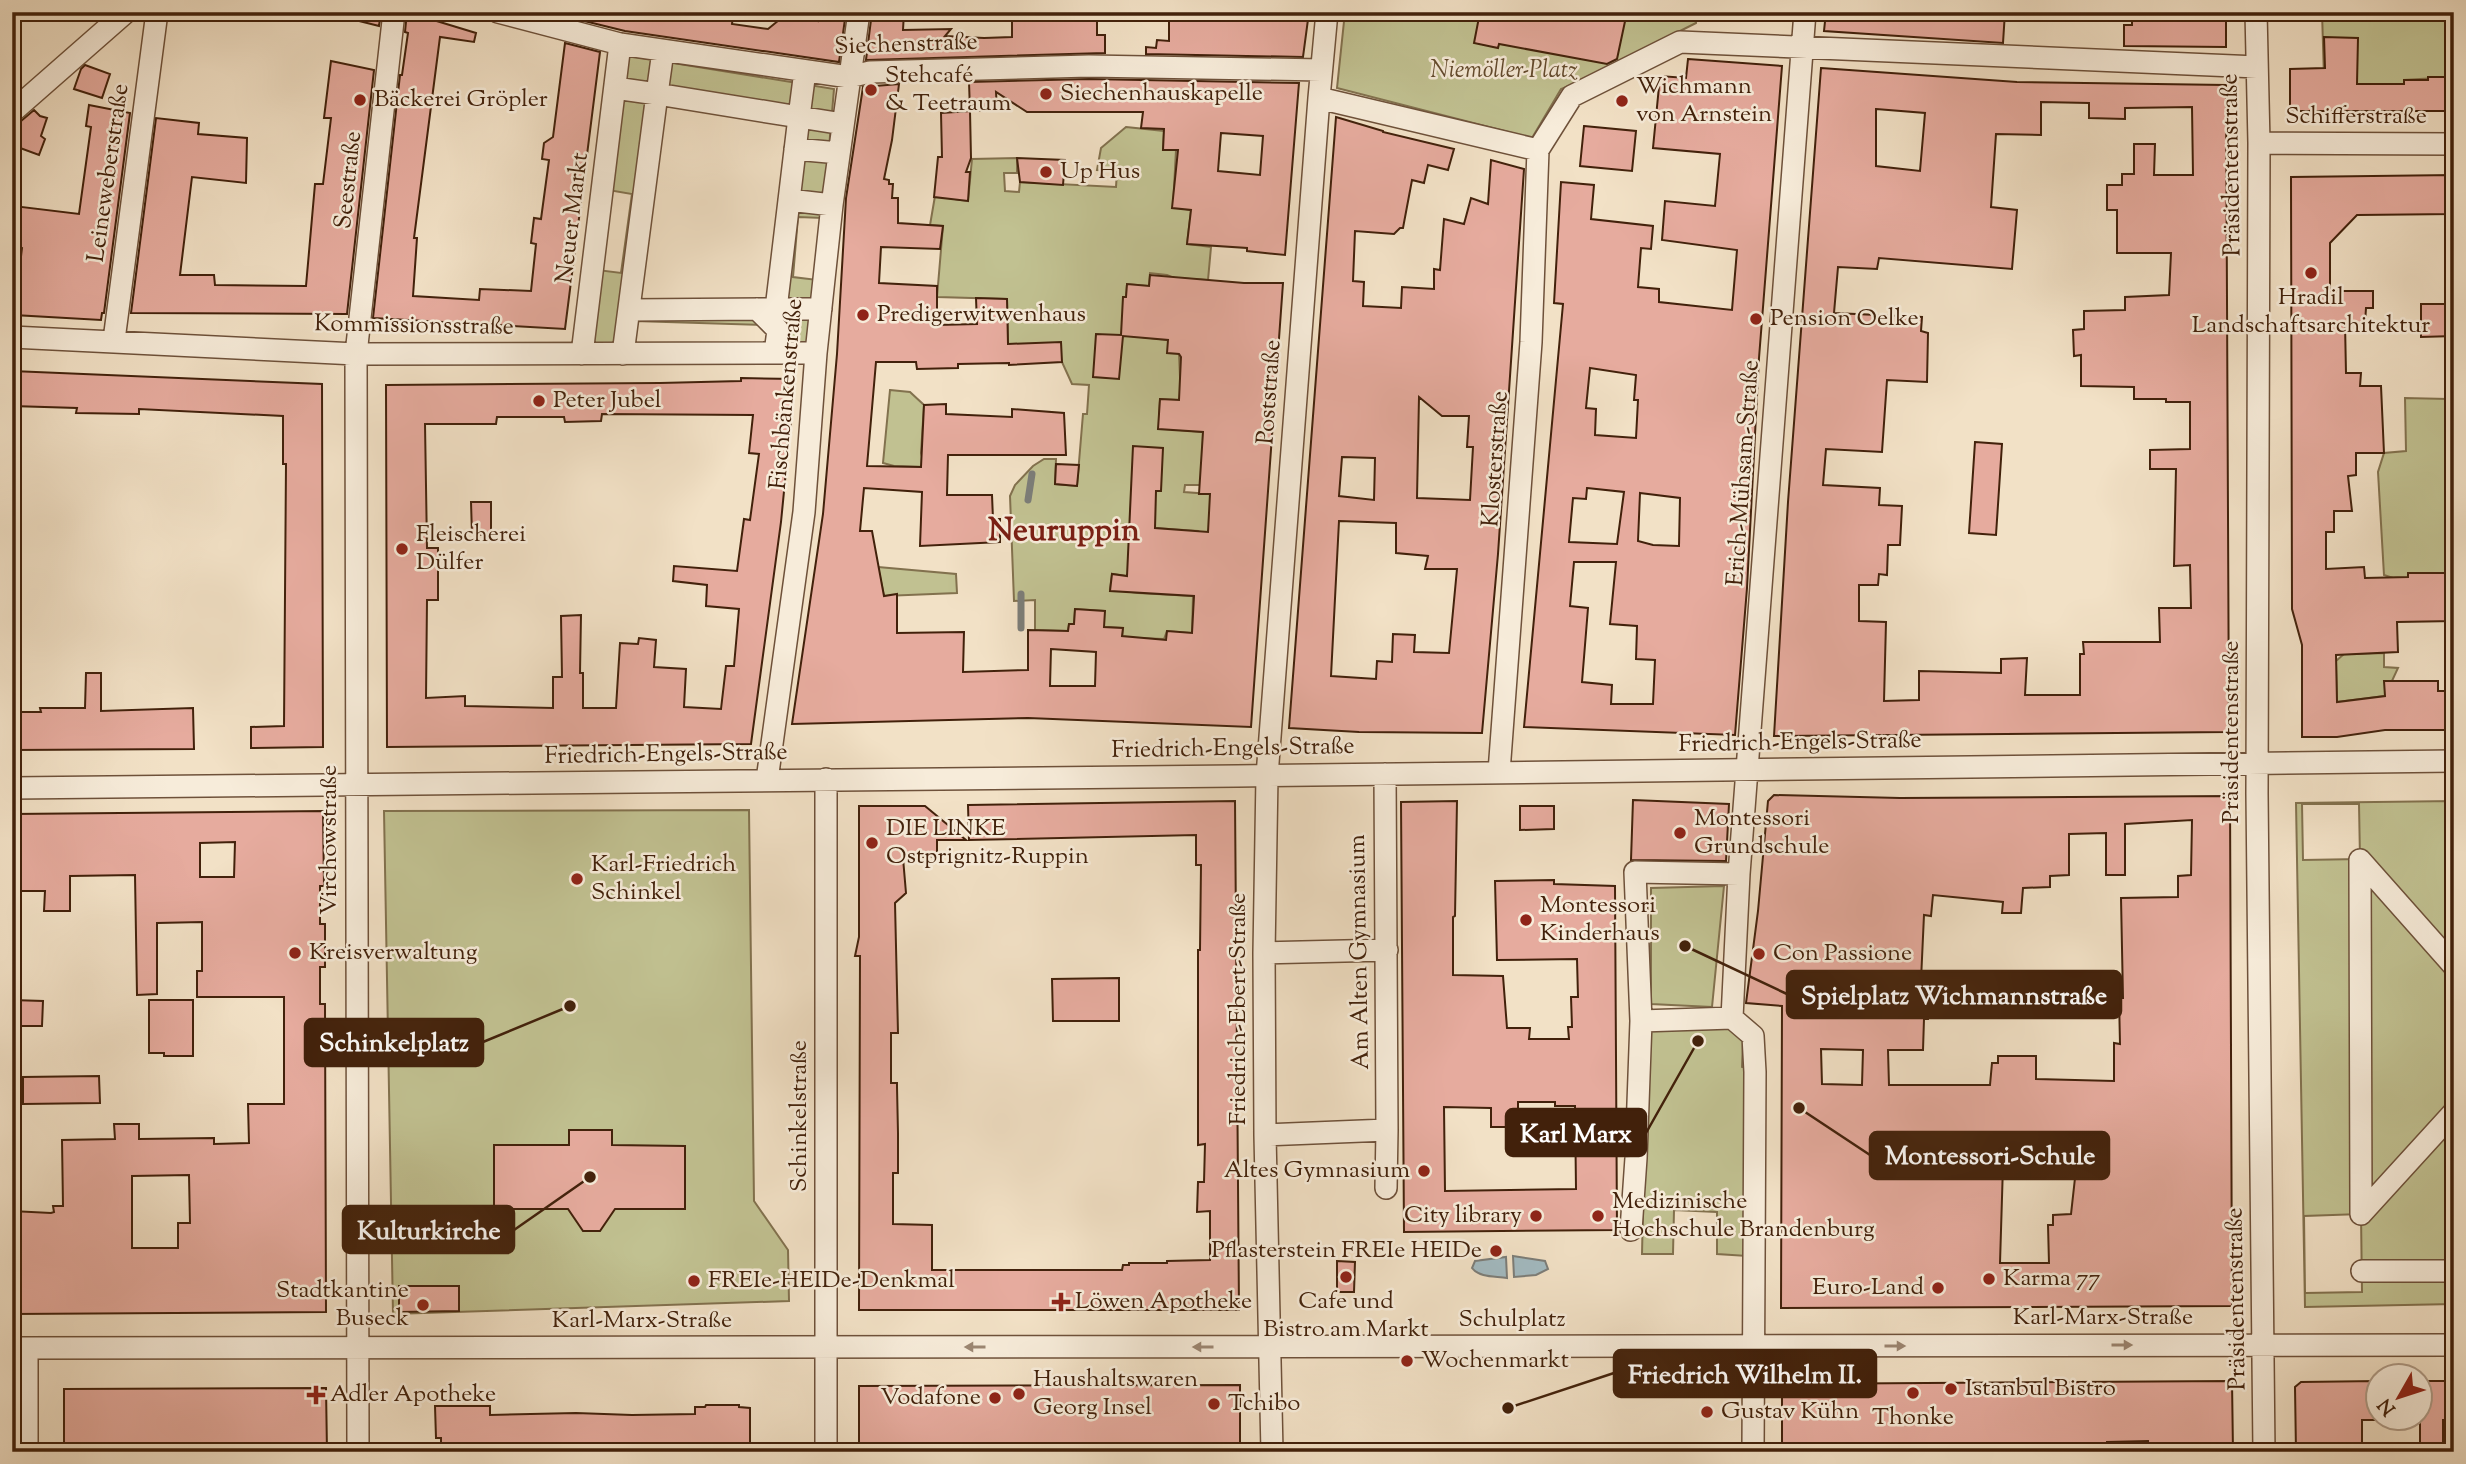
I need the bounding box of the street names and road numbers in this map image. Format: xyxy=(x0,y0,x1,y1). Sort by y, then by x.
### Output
street label: Siechenstraße xyxy=(834,26,978,64)
street label: Präsidentenstraße xyxy=(2213,73,2251,257)
street label: Leineweberstraße xyxy=(80,81,138,265)
street label: Schifferstraße xyxy=(2285,100,2427,134)
street label: Seestraße xyxy=(327,129,371,231)
street label: Neuer Markt xyxy=(548,150,598,286)
street label: Fischbänkenstraße xyxy=(762,297,812,491)
street label: Kommissionsstraße xyxy=(314,307,514,345)
street label: Poststraße xyxy=(1249,339,1291,445)
street label: Erich-Mühsam-Straße xyxy=(1719,359,1769,587)
street label: Klosterstraße xyxy=(1474,390,1518,528)
street label: Präsidentenstraße xyxy=(2215,641,2249,823)
street label: Friedrich-Engels-Straße xyxy=(1678,724,1922,762)
street label: Friedrich-Engels-Straße xyxy=(1111,730,1355,768)
street label: Friedrich-Engels-Straße xyxy=(544,736,788,774)
street label: Virchowstraße xyxy=(313,765,347,915)
street label: Am Alten Gymnasium xyxy=(1341,834,1379,1070)
street label: Friedrich-Ebert-Straße xyxy=(1222,893,1256,1125)
street label: Schinkelstraße xyxy=(783,1040,817,1192)
street label: Präsidentenstraße xyxy=(2218,1207,2256,1391)
street label: Karl-Marx-Straße xyxy=(2013,1301,2193,1335)
street label: Schulplatz xyxy=(1458,1303,1566,1337)
street label: Karl-Marx-Straße xyxy=(552,1304,732,1338)

